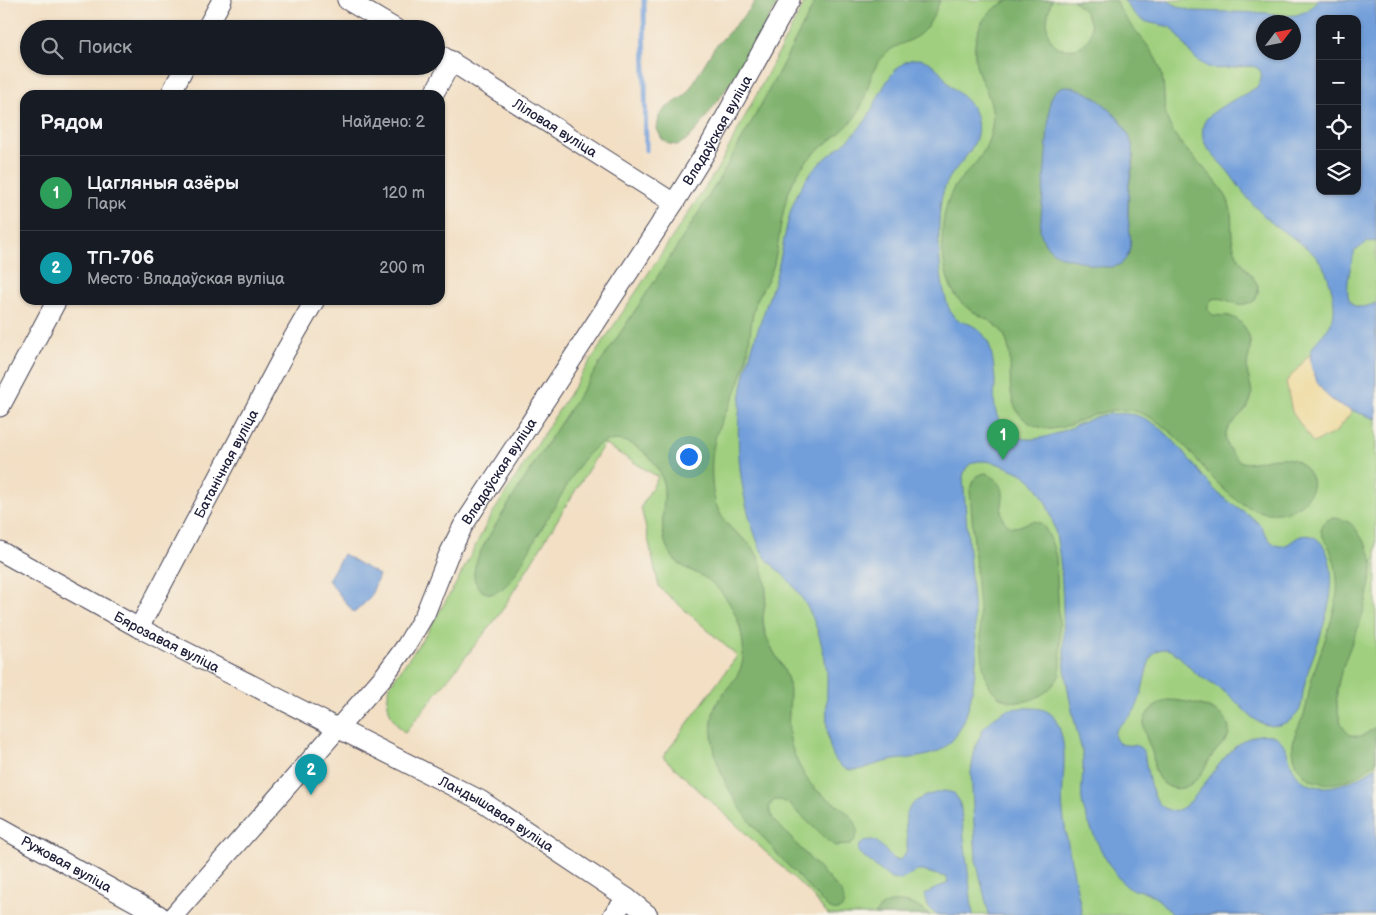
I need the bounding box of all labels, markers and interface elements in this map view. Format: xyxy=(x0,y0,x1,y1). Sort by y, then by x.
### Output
north arrow xyxy=(1256,15,1301,60)
map controls xyxy=(1316,15,1361,195)
button: + xyxy=(1316,15,1361,60)
search box xyxy=(20,20,445,75)
icon: search xyxy=(38,34,66,62)
text: Поиск xyxy=(78,36,132,59)
button: − xyxy=(1316,60,1361,105)
street label: Владаўская вуліца xyxy=(679,72,756,188)
street label: Ліловая вуліца xyxy=(509,94,601,161)
button: locate xyxy=(1316,105,1361,150)
text: Рядом xyxy=(40,110,103,135)
text: Найдено: 2 xyxy=(341,113,425,132)
button: layers xyxy=(1316,150,1361,195)
text: Цагляныя азёры xyxy=(87,172,239,195)
text: 1 xyxy=(53,184,59,203)
text: 120 m xyxy=(382,184,425,203)
text: Парк xyxy=(87,195,126,214)
text: ТП-706 xyxy=(87,247,154,270)
text: 2 xyxy=(51,259,61,278)
text: 200 m xyxy=(379,259,425,278)
text: Место · Владаўская вуліца xyxy=(87,270,285,289)
street label: Батанічная вуліца xyxy=(190,406,262,521)
street label: Владаўская вуліца xyxy=(458,414,540,528)
pin: 1 xyxy=(987,419,1019,460)
your location xyxy=(676,444,702,470)
street label: Бярозавая вуліца xyxy=(111,607,223,676)
pin: 2 xyxy=(295,754,327,795)
street label: Ландышавая вуліца xyxy=(435,772,558,856)
street label: Ружовая вуліца xyxy=(18,832,115,896)

